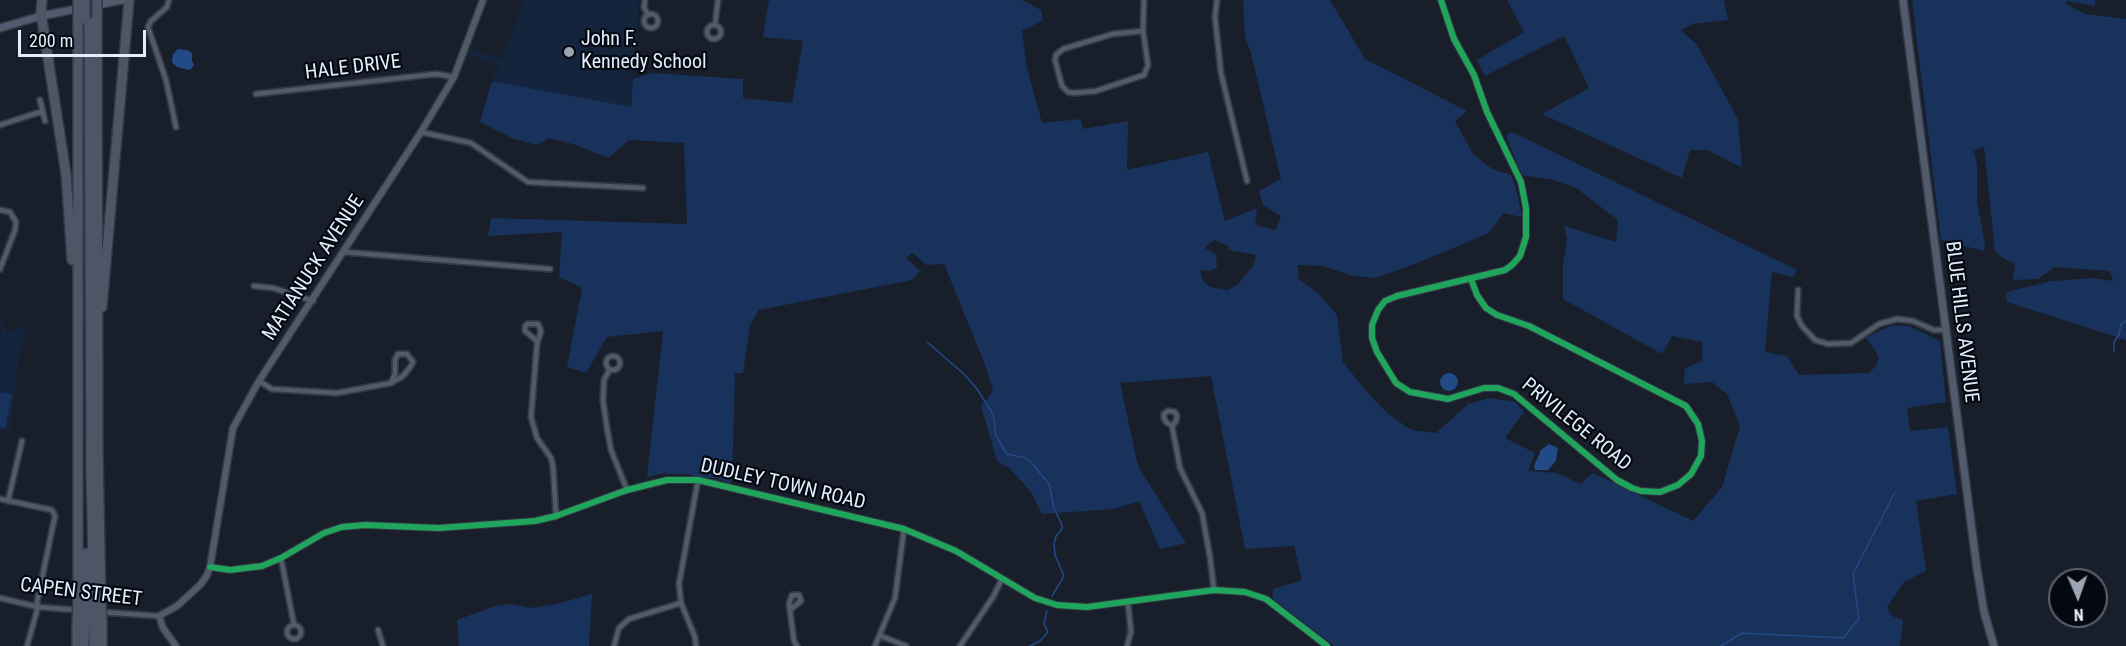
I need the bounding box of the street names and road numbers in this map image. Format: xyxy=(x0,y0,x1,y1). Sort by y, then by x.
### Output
street label: HALE DRIVE xyxy=(304,50,402,86)
street label: MATIANUCK AVENUE xyxy=(258,191,370,345)
street label: BLUE HILLS AVENUE xyxy=(1939,240,1983,404)
street label: PRIVILEGE ROAD xyxy=(1516,373,1636,477)
street label: DUDLEY TOWN ROAD xyxy=(698,454,868,516)
street label: CAPEN STREET xyxy=(19,574,143,612)

